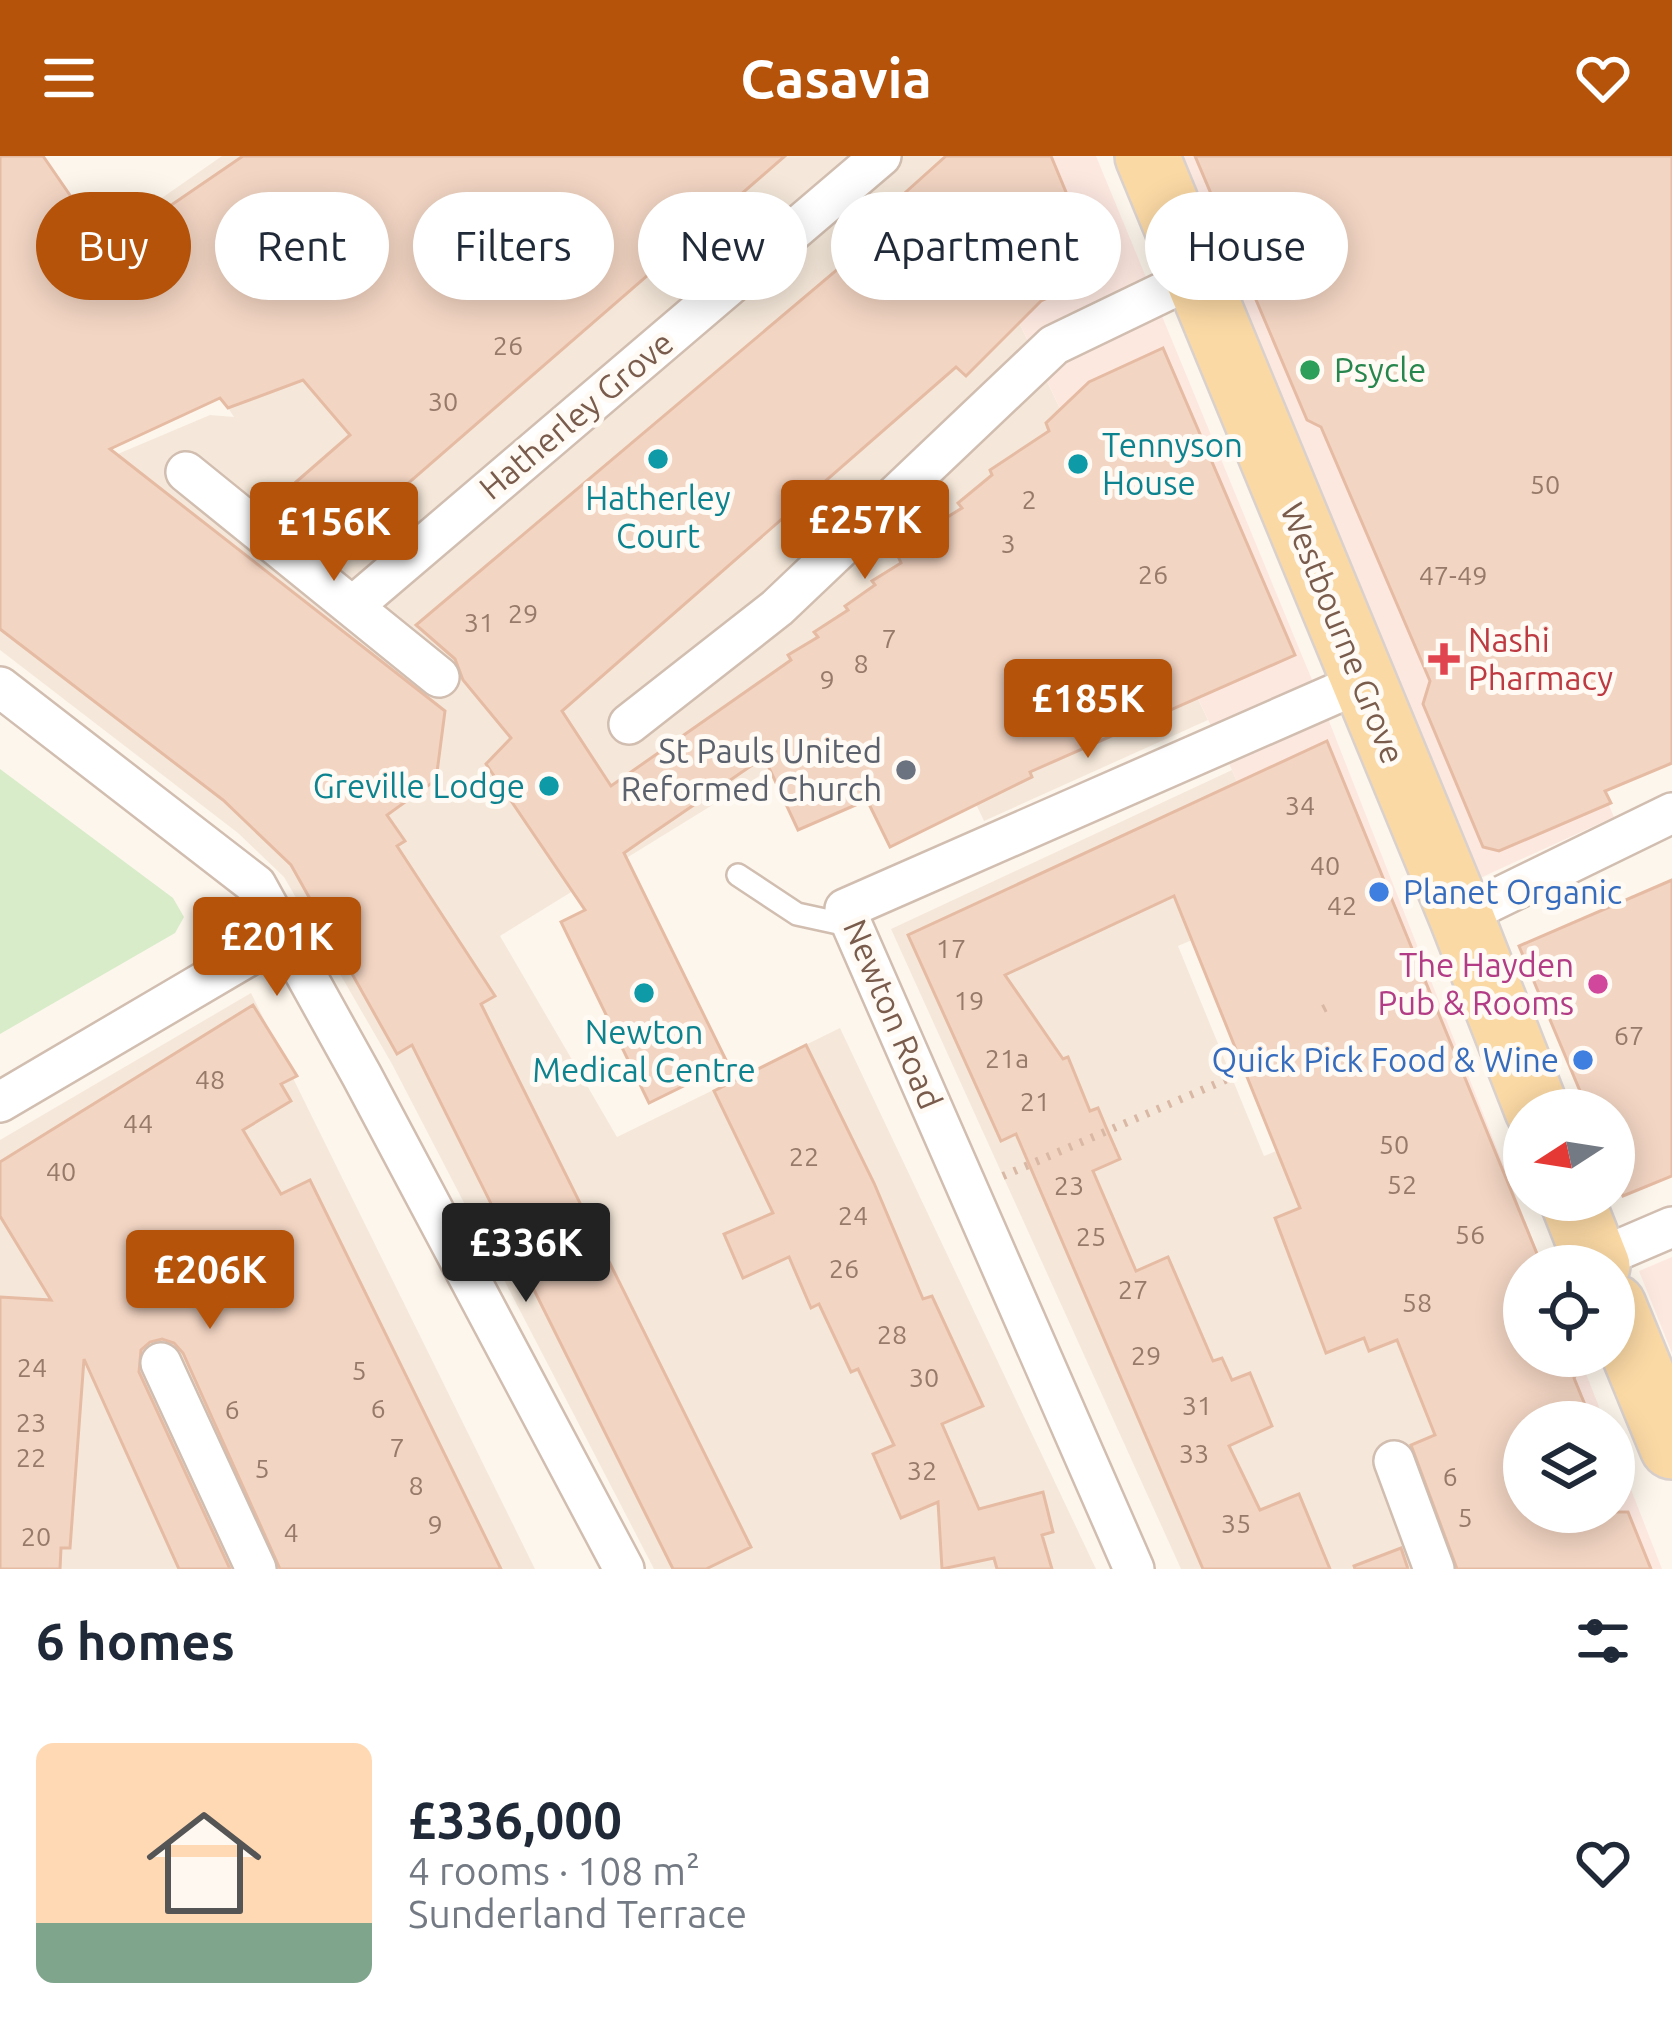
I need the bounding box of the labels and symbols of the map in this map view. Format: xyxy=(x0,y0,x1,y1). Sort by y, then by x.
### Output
street label: Hatherley Grove xyxy=(472,323,680,506)
house number: 26 xyxy=(493,330,523,360)
place label: Psycle xyxy=(1334,351,1426,388)
marker: Psycle xyxy=(1297,357,1323,383)
house number: 30 xyxy=(428,386,458,416)
place label: Tennyson House xyxy=(1102,426,1243,501)
marker: Hatherley Court xyxy=(645,446,671,472)
marker: Tennyson House xyxy=(1065,451,1091,477)
house number: 50 xyxy=(1530,469,1560,499)
place label: Hatherley Court xyxy=(585,479,731,554)
pin: £257K xyxy=(781,480,949,582)
pin: £156K xyxy=(250,482,418,584)
house number: 2 xyxy=(1021,484,1037,514)
street label: Westbourne Grove xyxy=(1274,497,1413,769)
house number: 3 xyxy=(1000,528,1016,558)
house number: 26 xyxy=(1138,559,1168,589)
house number: 47-49 xyxy=(1419,560,1487,590)
house number: 29 xyxy=(508,598,538,628)
house number: 31 xyxy=(464,607,494,637)
place label: Nashi Pharmacy xyxy=(1468,621,1613,696)
house number: 7 xyxy=(881,623,897,653)
marker: Nashi Pharmacy xyxy=(1431,646,1457,672)
house number: 8 xyxy=(853,648,869,678)
pin: £185K xyxy=(1004,659,1172,761)
house number: 9 xyxy=(819,664,835,694)
place label: St Pauls United Reformed Church xyxy=(621,732,882,807)
marker: St Pauls United Reformed Church xyxy=(893,757,919,783)
place label: Greville Lodge xyxy=(313,767,525,804)
marker: Greville Lodge xyxy=(536,773,562,799)
house number: 34 xyxy=(1285,790,1315,820)
house number: 40 xyxy=(1310,850,1340,880)
place label: Planet Organic xyxy=(1403,873,1622,910)
marker: Planet Organic xyxy=(1366,879,1392,905)
house number: 42 xyxy=(1327,890,1357,920)
pin: £201K xyxy=(193,897,361,999)
street label: Newton Road xyxy=(837,914,950,1114)
house number: 17 xyxy=(936,933,966,963)
place label: The Hayden Pub & Rooms xyxy=(1378,946,1574,1021)
marker: The Hayden Pub & Rooms xyxy=(1585,971,1611,997)
marker: Newton Medical Centre xyxy=(631,980,657,1006)
house number: 19 xyxy=(954,985,984,1015)
place label: Newton Medical Centre xyxy=(532,1013,756,1088)
house number: 67 xyxy=(1614,1020,1644,1050)
place label: Quick Pick Food & Wine xyxy=(1211,1041,1559,1078)
house number: 21a xyxy=(985,1043,1029,1073)
marker: Quick Pick Food & Wine xyxy=(1570,1047,1596,1073)
house number: 48 xyxy=(195,1064,225,1094)
house number: 21 xyxy=(1020,1086,1050,1116)
north arrow xyxy=(1503,1089,1635,1221)
house number: 44 xyxy=(123,1108,153,1138)
house number: 50 xyxy=(1379,1129,1409,1159)
house number: 22 xyxy=(789,1141,819,1171)
house number: 40 xyxy=(46,1156,76,1186)
house number: 52 xyxy=(1387,1169,1417,1199)
house number: 23 xyxy=(1054,1170,1084,1200)
house number: 24 xyxy=(838,1200,868,1230)
pin: £336K xyxy=(442,1203,610,1305)
house number: 56 xyxy=(1455,1219,1485,1249)
house number: 25 xyxy=(1076,1221,1106,1251)
pin: £206K xyxy=(126,1230,294,1332)
house number: 26 xyxy=(829,1253,859,1283)
house number: 27 xyxy=(1118,1274,1148,1304)
house number: 58 xyxy=(1402,1287,1432,1317)
house number: 28 xyxy=(877,1319,907,1349)
house number: 29 xyxy=(1131,1340,1161,1370)
house number: 24 xyxy=(17,1352,47,1382)
house number: 5 xyxy=(351,1355,367,1385)
house number: 30 xyxy=(909,1362,939,1392)
house number: 31 xyxy=(1182,1390,1212,1420)
house number: 6 xyxy=(370,1393,386,1423)
house number: 6 xyxy=(224,1394,240,1424)
house number: 23 xyxy=(16,1407,46,1437)
house number: 7 xyxy=(389,1432,405,1462)
house number: 33 xyxy=(1179,1438,1209,1468)
house number: 22 xyxy=(16,1442,46,1472)
house number: 5 xyxy=(254,1453,270,1483)
house number: 32 xyxy=(907,1455,937,1485)
house number: 6 xyxy=(1442,1461,1458,1491)
house number: 8 xyxy=(408,1470,424,1500)
house number: 5 xyxy=(1457,1502,1473,1532)
house number: 35 xyxy=(1221,1508,1251,1538)
house number: 9 xyxy=(427,1509,443,1539)
house number: 4 xyxy=(283,1517,299,1547)
house number: 20 xyxy=(21,1521,51,1551)

